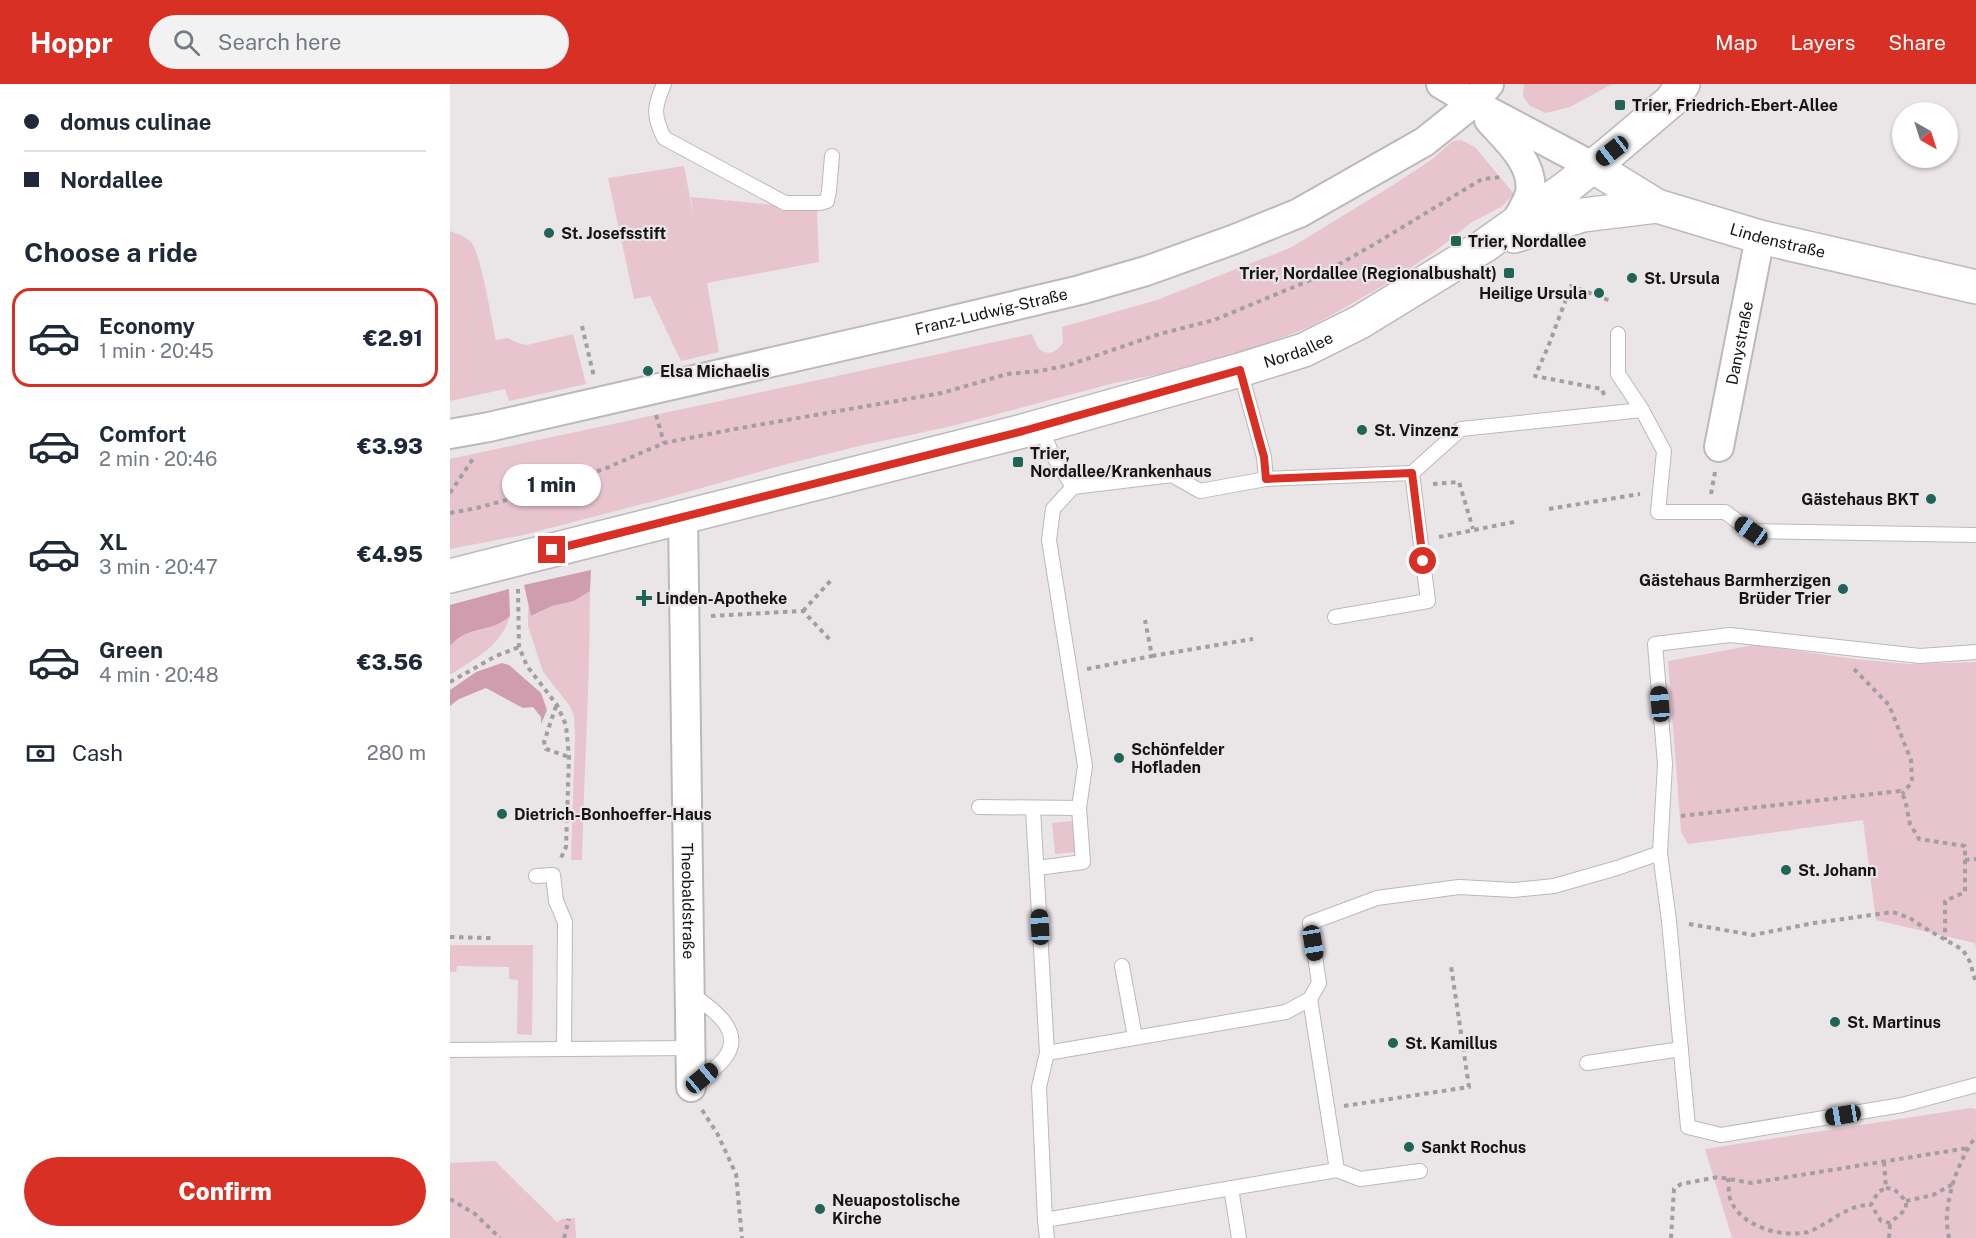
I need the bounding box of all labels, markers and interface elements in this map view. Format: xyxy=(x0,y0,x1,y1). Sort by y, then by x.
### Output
search box xyxy=(149,15,569,69)
text: Hoppr xyxy=(30,26,113,59)
icon: search xyxy=(170,26,203,59)
text: Search here xyxy=(218,29,341,55)
text: Map xyxy=(1715,30,1758,55)
text: Layers xyxy=(1791,30,1855,55)
text: Share xyxy=(1888,30,1946,55)
place label: Trier, Friedrich-Ebert-Allee xyxy=(1632,96,1838,115)
marker: Trier, Friedrich-Ebert-Allee xyxy=(1613,98,1627,112)
north arrow xyxy=(1892,102,1958,168)
map controls xyxy=(1892,102,1958,168)
text: domus culinae xyxy=(60,109,211,135)
car xyxy=(1592,133,1632,169)
text: Nordallee xyxy=(60,167,163,193)
street label: Lindenstraße xyxy=(1728,220,1827,262)
place label: St. Josefsstift xyxy=(561,224,667,243)
marker: St. Josefsstift xyxy=(542,226,556,240)
place label: Trier, Nordallee xyxy=(1468,232,1587,251)
marker: Trier, Nordallee xyxy=(1449,234,1463,248)
text: Choose a ride xyxy=(24,236,198,268)
place label: Trier, Nordallee (Regionalbushalt) xyxy=(1239,264,1497,283)
marker: Trier, Nordallee (Regionalbushalt) xyxy=(1502,266,1516,280)
place label: St. Ursula xyxy=(1644,269,1720,288)
marker: St. Ursula xyxy=(1625,271,1639,285)
street label: Franz-Ludwig-Straße xyxy=(913,284,1070,339)
place label: Heilige Ursula xyxy=(1479,284,1587,303)
marker: Heilige Ursula xyxy=(1592,286,1606,300)
street label: Danystraße xyxy=(1722,300,1757,387)
icon: car xyxy=(27,311,81,365)
text: Economy xyxy=(99,313,195,339)
text: €2.91 xyxy=(363,325,423,351)
street label: Nordallee xyxy=(1261,328,1336,372)
text: 1 min · 20:45 xyxy=(99,339,214,363)
place label: Elsa Michaelis xyxy=(660,362,770,381)
marker: Elsa Michaelis xyxy=(641,364,655,378)
icon: car xyxy=(27,419,81,473)
text: Comfort xyxy=(99,421,186,447)
place label: St. Vinzenz xyxy=(1374,421,1459,440)
marker: St. Vinzenz xyxy=(1355,423,1369,437)
text: €3.93 xyxy=(357,433,423,459)
place label: Trier, Nordallee/Krankenhaus xyxy=(1030,444,1212,481)
text: 2 min · 20:46 xyxy=(99,447,217,471)
marker: Trier, Nordallee/Krankenhaus xyxy=(1011,455,1025,469)
callout: 1 min xyxy=(502,463,602,505)
text: 1 min xyxy=(527,473,576,497)
place label: Gästehaus BKT xyxy=(1801,490,1919,509)
marker: Gästehaus BKT xyxy=(1924,492,1938,506)
car xyxy=(1731,513,1771,549)
icon: car xyxy=(27,527,81,581)
text: XL xyxy=(99,529,127,555)
route end xyxy=(538,536,565,563)
text: €4.95 xyxy=(357,541,423,567)
route start xyxy=(1409,547,1436,574)
text: 3 min · 20:47 xyxy=(99,555,218,579)
place label: Gästehaus Barmherzigen Brüder Trier xyxy=(1639,571,1831,608)
marker: Gästehaus Barmherzigen Brüder Trier xyxy=(1836,582,1850,596)
place label: Linden-Apotheke xyxy=(656,589,787,608)
marker: Linden-Apotheke xyxy=(637,591,651,605)
icon: car xyxy=(27,635,81,689)
text: Green xyxy=(99,637,163,663)
text: €3.56 xyxy=(357,649,423,675)
text: 4 min · 20:48 xyxy=(99,663,219,687)
car xyxy=(1649,685,1671,723)
icon: cash xyxy=(24,737,57,770)
text: Cash xyxy=(72,740,123,766)
place label: Schönfelder Hofladen xyxy=(1131,740,1225,777)
text: 280 m xyxy=(367,741,426,765)
marker: Schönfelder Hofladen xyxy=(1112,751,1126,765)
place label: Dietrich-Bonhoeffer-Haus xyxy=(514,805,712,824)
marker: Dietrich-Bonhoeffer-Haus xyxy=(495,807,509,821)
street label: Theobaldstraße xyxy=(678,842,698,959)
place label: St. Johann xyxy=(1798,861,1876,880)
marker: St. Johann xyxy=(1779,863,1793,877)
car xyxy=(1030,909,1050,945)
car xyxy=(1301,924,1325,962)
place label: St. Martinus xyxy=(1847,1013,1941,1032)
marker: St. Martinus xyxy=(1828,1015,1842,1029)
place label: St. Kamillus xyxy=(1405,1034,1497,1053)
marker: St. Kamillus xyxy=(1386,1036,1400,1050)
car xyxy=(682,1060,722,1096)
car xyxy=(1824,1103,1862,1127)
place label: Sankt Rochus xyxy=(1421,1138,1526,1157)
marker: Sankt Rochus xyxy=(1402,1140,1416,1154)
button: Confirm xyxy=(24,1157,426,1226)
place label: Neuapostolische Kirche xyxy=(832,1191,960,1228)
marker: Neuapostolische Kirche xyxy=(813,1202,827,1216)

